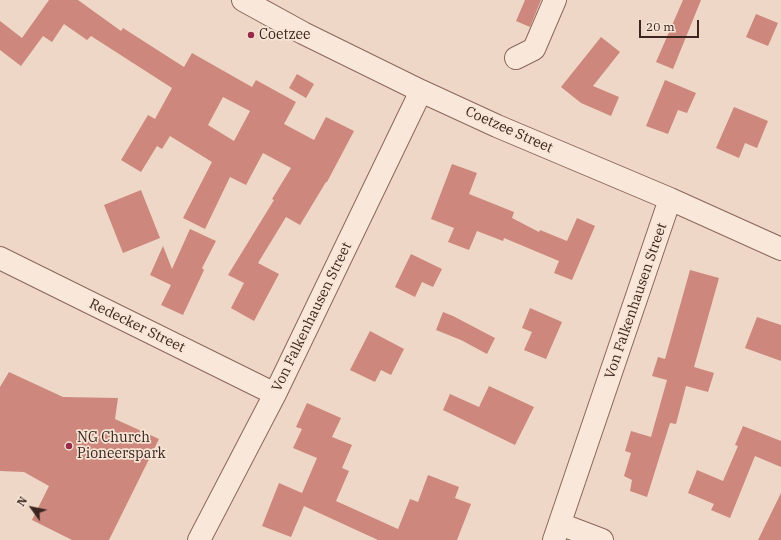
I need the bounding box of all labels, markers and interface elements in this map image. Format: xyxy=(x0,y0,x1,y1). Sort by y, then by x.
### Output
scale bar xyxy=(641,12,701,38)
text: 20 m xyxy=(646,19,675,34)
place label: Coetzee xyxy=(259,27,310,43)
marker: Coetzee xyxy=(246,30,256,40)
street label: Coetzee Street xyxy=(463,103,555,157)
street label: Von Falkenhausen Street xyxy=(601,221,671,381)
street label: Von Falkenhausen Street xyxy=(269,240,355,394)
street label: Redecker Street xyxy=(86,296,188,356)
place label: NG Church Pioneerspark xyxy=(77,430,166,462)
marker: NG Church Pioneerspark xyxy=(64,441,74,451)
north arrow xyxy=(12,488,52,528)
text: N xyxy=(14,494,30,509)

